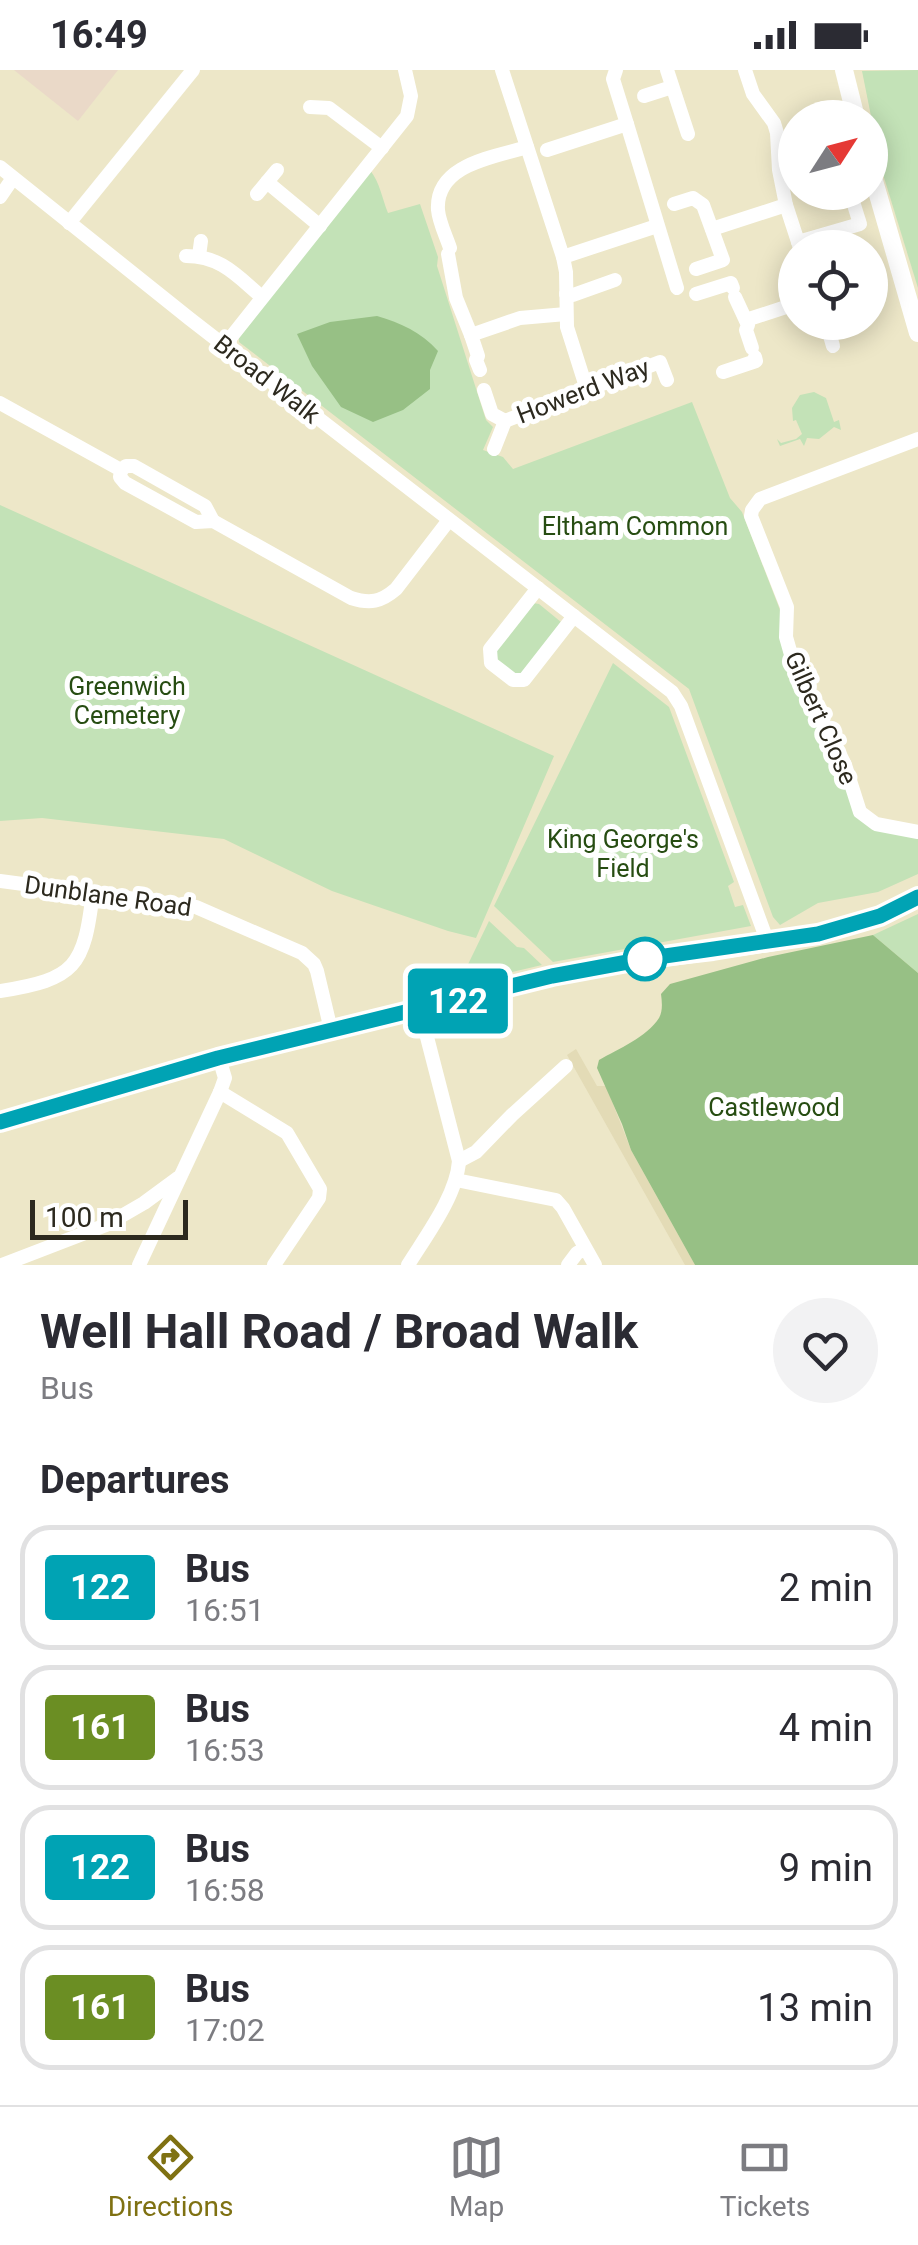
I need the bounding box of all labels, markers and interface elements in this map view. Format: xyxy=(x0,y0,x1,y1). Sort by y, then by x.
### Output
text: 16:49 xyxy=(50,13,148,57)
north arrow xyxy=(778,100,888,210)
map controls xyxy=(778,100,888,340)
button: locate xyxy=(778,230,888,340)
street label: Broad Walk xyxy=(208,329,326,429)
street label: Howerd Way xyxy=(513,352,654,430)
park label: Eltham Common xyxy=(542,512,728,541)
street label: Gilbert Close xyxy=(779,647,863,789)
park label: Greenwich Cemetery xyxy=(68,672,186,730)
park label: King George's Field xyxy=(547,825,699,883)
street label: Dunblane Road xyxy=(23,870,193,922)
unlabelled marker xyxy=(624,938,666,980)
line badge: 122 xyxy=(400,968,516,1034)
text: 122 xyxy=(428,981,488,1022)
park label: Castlewood xyxy=(708,1093,840,1122)
scale bar xyxy=(30,1195,188,1240)
text: 100 m xyxy=(45,1201,124,1234)
button: heart xyxy=(773,1298,878,1403)
text: Well Hall Road / Broad Walk xyxy=(40,1303,638,1360)
text: Bus xyxy=(40,1369,94,1407)
text: Departures xyxy=(40,1458,230,1502)
text: Bus xyxy=(185,1547,250,1591)
text: 2 min xyxy=(779,1566,873,1610)
text: 122 xyxy=(70,1567,130,1608)
text: 16:51 xyxy=(185,1591,265,1629)
text: Bus xyxy=(185,1687,250,1731)
text: 4 min xyxy=(779,1706,873,1750)
text: 161 xyxy=(70,1707,130,1748)
text: 16:53 xyxy=(185,1731,265,1769)
text: Bus xyxy=(185,1827,250,1871)
text: 9 min xyxy=(779,1846,873,1890)
text: 122 xyxy=(70,1847,130,1888)
text: 16:58 xyxy=(185,1871,265,1909)
text: Bus xyxy=(185,1967,250,2011)
text: 13 min xyxy=(757,1986,873,2030)
text: 161 xyxy=(70,1987,130,2028)
text: 17:02 xyxy=(185,2011,265,2049)
tab: Directions xyxy=(108,2130,233,2223)
tab: Map xyxy=(449,2130,504,2223)
tab: Tickets xyxy=(720,2130,810,2223)

